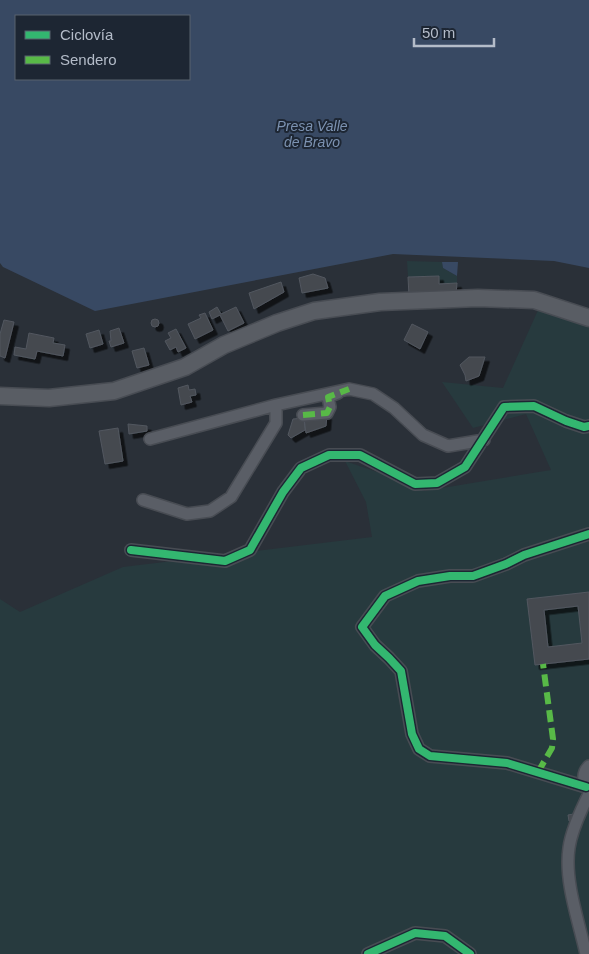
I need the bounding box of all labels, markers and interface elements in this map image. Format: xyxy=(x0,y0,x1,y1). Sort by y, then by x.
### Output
legend xyxy=(15,15,190,80)
scale bar xyxy=(414,15,494,47)
text: 50 m xyxy=(422,24,455,41)
text: Ciclovía xyxy=(60,26,114,43)
text: Sendero xyxy=(60,51,117,68)
water label: Presa Valle de Bravo xyxy=(276,118,348,150)

